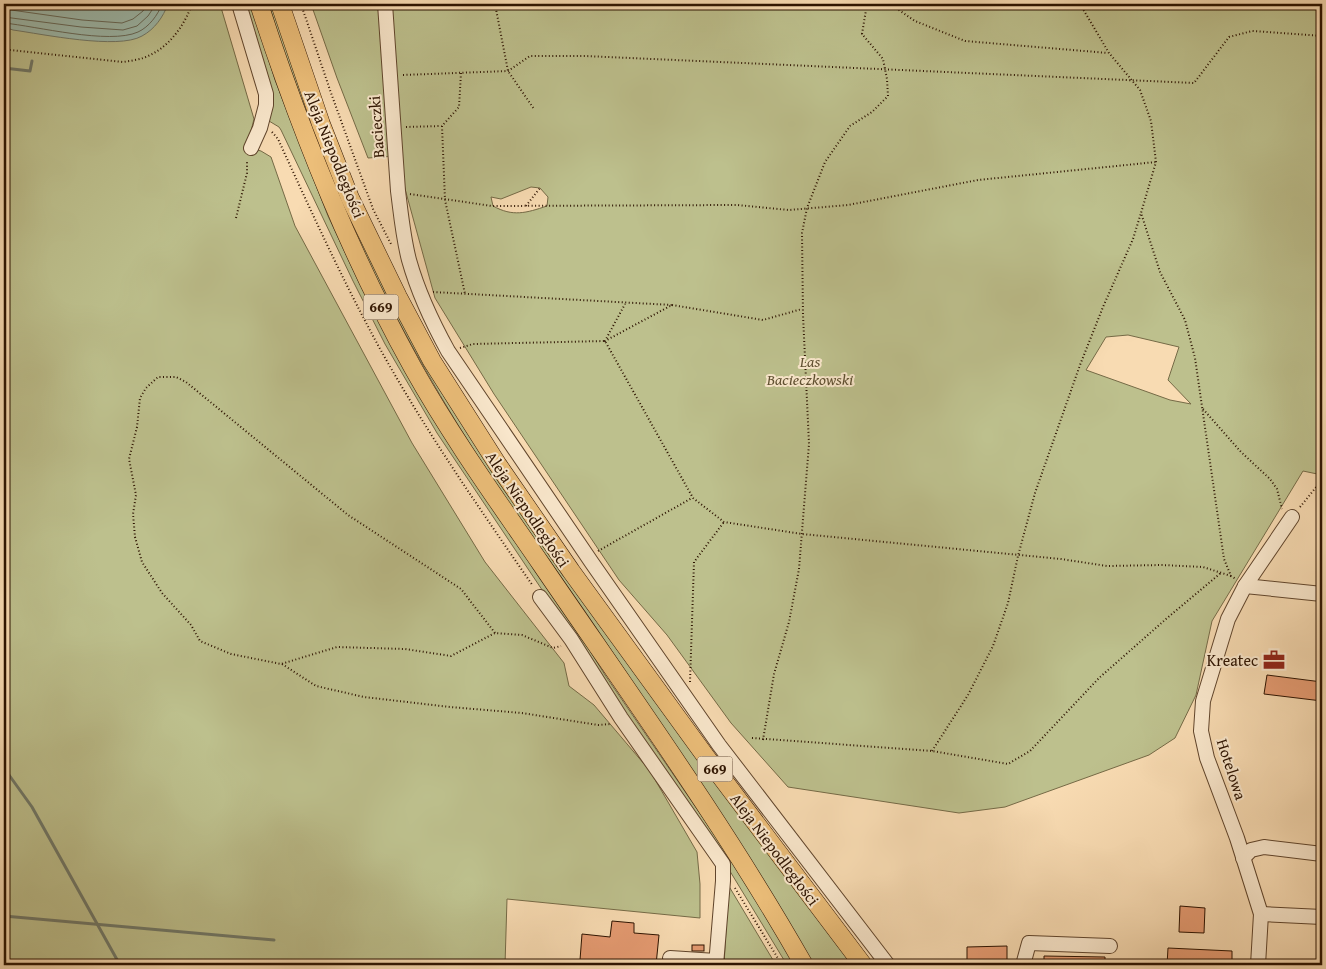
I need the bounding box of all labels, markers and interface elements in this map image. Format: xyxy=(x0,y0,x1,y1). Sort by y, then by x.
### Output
street label: Aleja Niepodległości xyxy=(298,87,372,222)
street label: Bacieczki xyxy=(362,95,390,159)
road number: 669 xyxy=(364,294,398,320)
park label: Las Bacieczkowski xyxy=(766,349,853,391)
street label: Aleja Niepodległości xyxy=(480,446,576,572)
office icon: Kreatec xyxy=(1261,647,1287,673)
place label: Kreatec xyxy=(1207,648,1258,672)
street label: Hotelowa xyxy=(1211,735,1253,803)
road number: 669 xyxy=(698,756,732,782)
street label: Aleja Niepodległości xyxy=(725,788,826,911)

